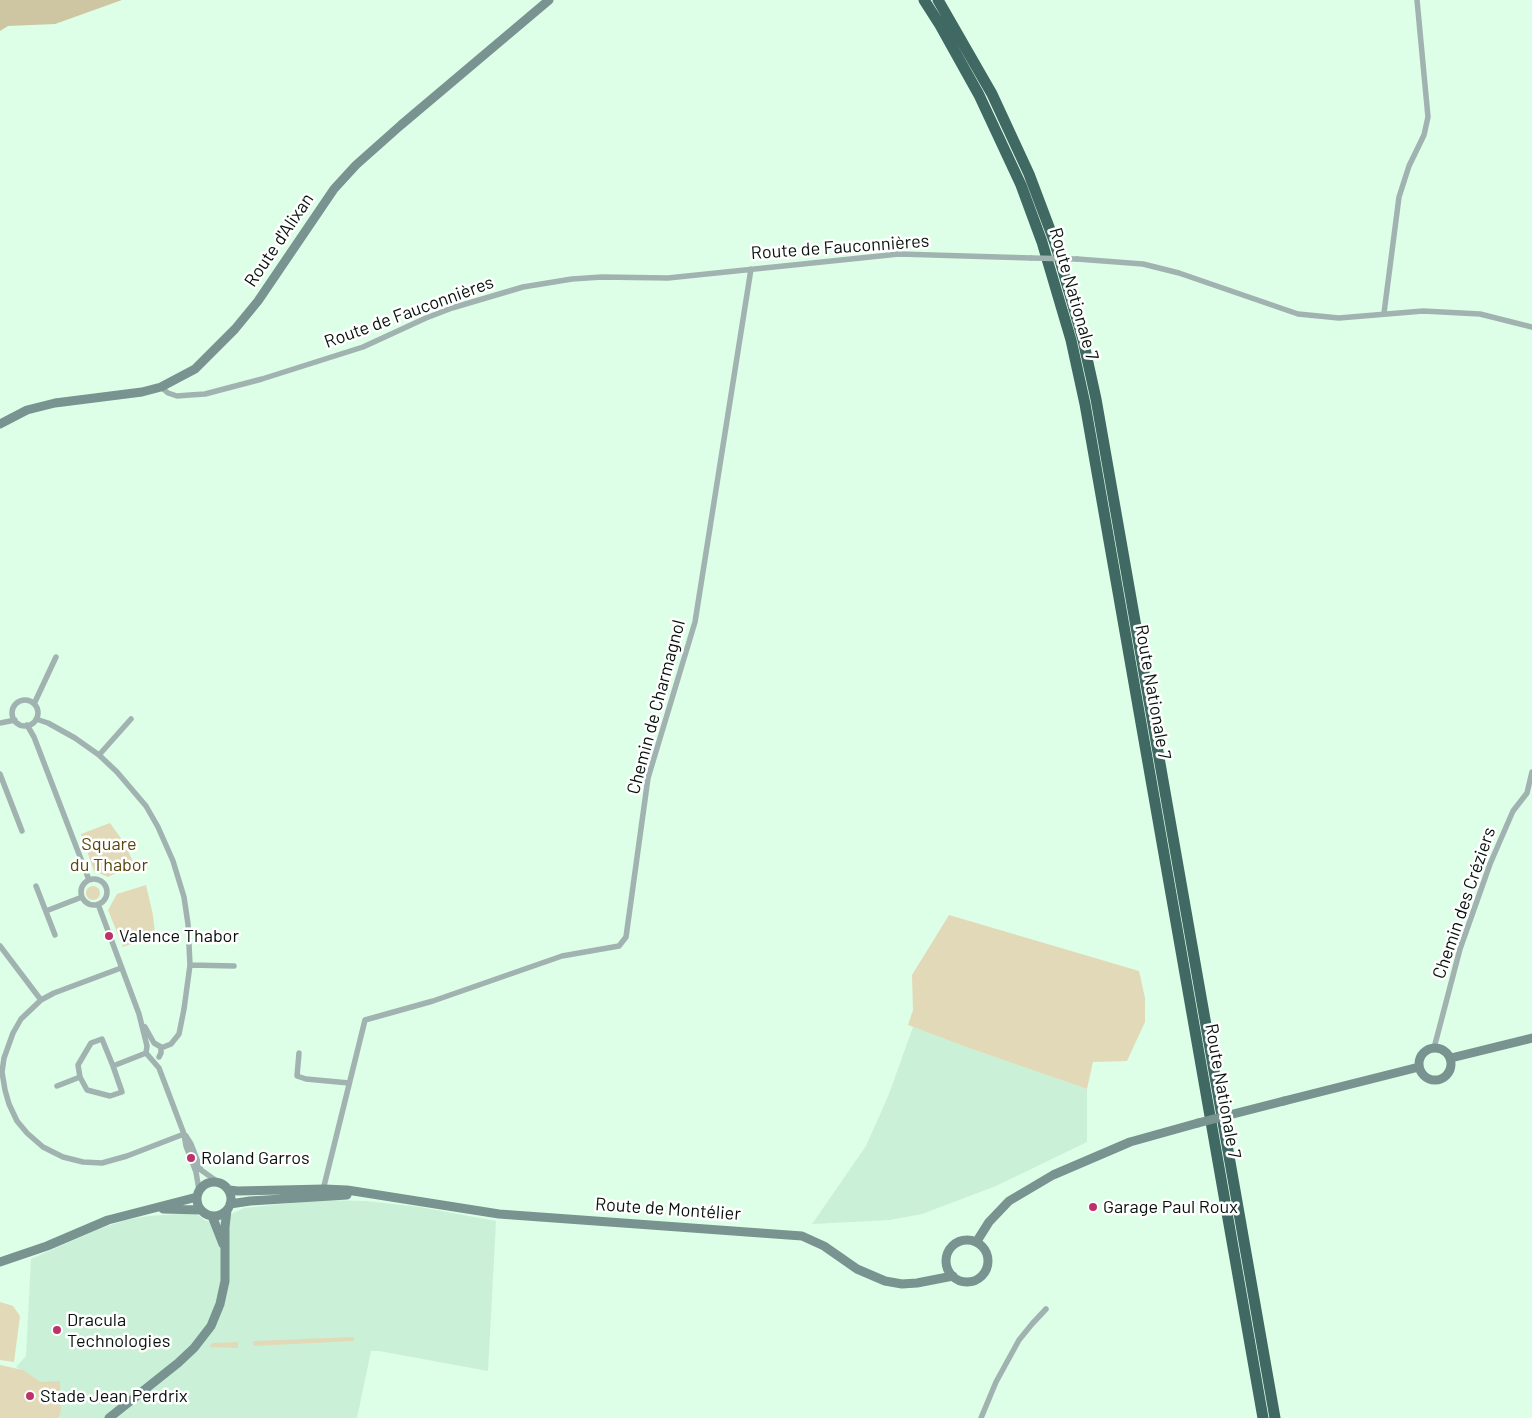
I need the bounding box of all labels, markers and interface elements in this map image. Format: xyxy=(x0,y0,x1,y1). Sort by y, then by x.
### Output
street label: Route d'Alixan xyxy=(240,189,318,291)
street label: Route Nationale 7 xyxy=(1045,225,1103,363)
street label: Route de Fauconnières xyxy=(750,230,930,264)
street label: Route de Fauconnières xyxy=(321,271,497,353)
street label: Chemin de Charmagnol xyxy=(622,618,690,796)
street label: Route Nationale 7 xyxy=(1130,623,1176,761)
street label: Chemin des Créziers xyxy=(1428,824,1500,982)
park label: Square du Thabor xyxy=(70,833,148,876)
place label: Valence Thabor xyxy=(119,925,239,947)
marker: Valence Thabor xyxy=(103,930,115,942)
street label: Route Nationale 7 xyxy=(1200,1022,1246,1160)
place label: Roland Garros xyxy=(201,1147,310,1169)
marker: Roland Garros xyxy=(185,1152,197,1164)
street label: Route de Montélier xyxy=(594,1193,742,1225)
place label: Garage Paul Roux xyxy=(1103,1196,1238,1218)
marker: Garage Paul Roux xyxy=(1087,1201,1099,1213)
place label: Dracula Technologies xyxy=(67,1309,170,1352)
marker: Dracula Technologies xyxy=(51,1324,63,1336)
place label: Stade Jean Perdrix xyxy=(40,1385,188,1407)
marker: Stade Jean Perdrix xyxy=(24,1390,36,1402)

